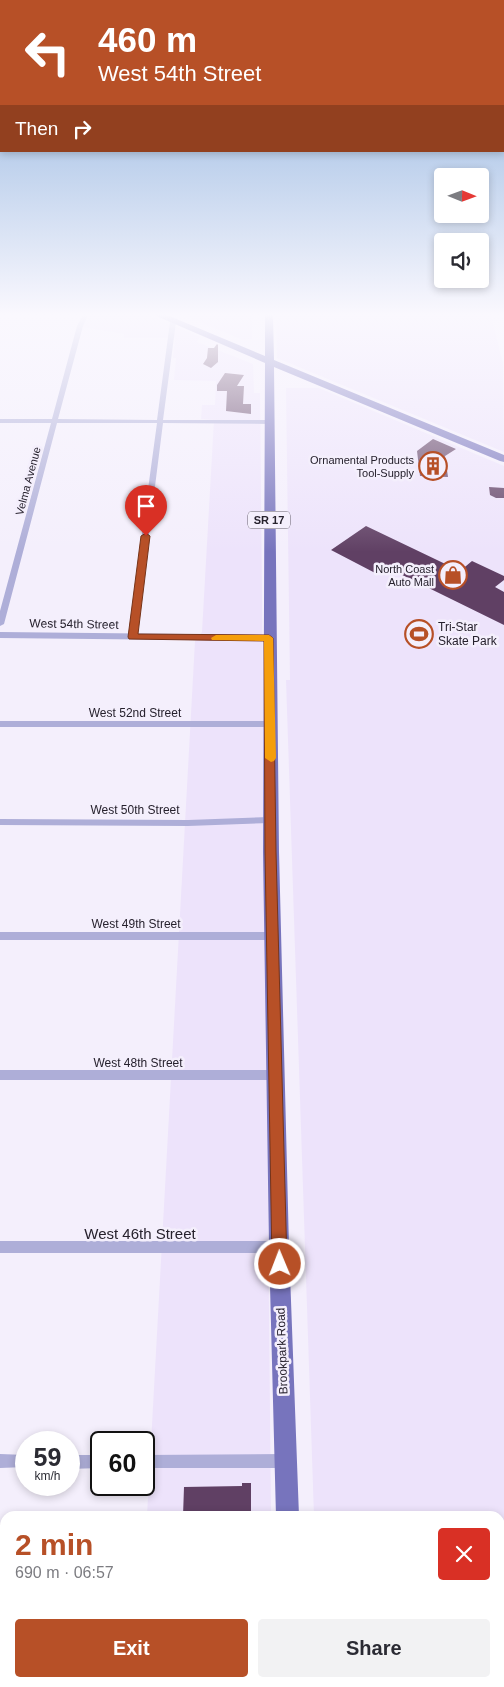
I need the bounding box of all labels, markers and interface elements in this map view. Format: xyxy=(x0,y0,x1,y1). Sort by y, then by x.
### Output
icon: left xyxy=(15,20,80,85)
text: 460 m xyxy=(98,20,197,59)
text: West 54th Street xyxy=(98,61,261,86)
icon: right xyxy=(68,115,96,143)
text: Then xyxy=(15,118,58,139)
north arrow xyxy=(434,168,489,222)
map controls xyxy=(434,168,489,288)
button: sound xyxy=(434,233,489,288)
street label: Velma Avenue xyxy=(13,446,43,516)
building icon: Ornamental Products Tool-Supply xyxy=(418,451,448,481)
place label: Ornamental Products Tool-Supply xyxy=(310,454,414,479)
pin xyxy=(125,485,167,536)
icon: arrive xyxy=(132,492,160,520)
road number: SR 17 xyxy=(248,512,290,528)
shop icon: North Coast Auto Mall xyxy=(438,560,468,590)
place label: North Coast Auto Mall xyxy=(375,563,434,588)
street label: West 54th Street xyxy=(29,616,119,632)
sports icon: Tri-Star Skate Park xyxy=(404,619,434,649)
place label: Tri-Star Skate Park xyxy=(438,620,498,648)
street label: West 52nd Street xyxy=(89,706,182,720)
street label: West 50th Street xyxy=(90,803,180,817)
street label: West 49th Street xyxy=(91,917,181,931)
street label: West 48th Street xyxy=(93,1056,183,1070)
street label: West 46th Street xyxy=(84,1225,197,1242)
position arrow xyxy=(253,1237,305,1289)
street label: Brookpark Road xyxy=(273,1307,291,1395)
speed limit sign: 60 xyxy=(90,1431,155,1496)
text: 59 xyxy=(34,1443,61,1471)
text: km/h xyxy=(34,1469,61,1483)
text: 2 min xyxy=(15,1528,93,1561)
button: close xyxy=(438,1528,490,1580)
text: 690 m · 06:57 xyxy=(15,1564,114,1581)
button: Exit xyxy=(15,1619,248,1677)
button: Share xyxy=(258,1619,490,1677)

